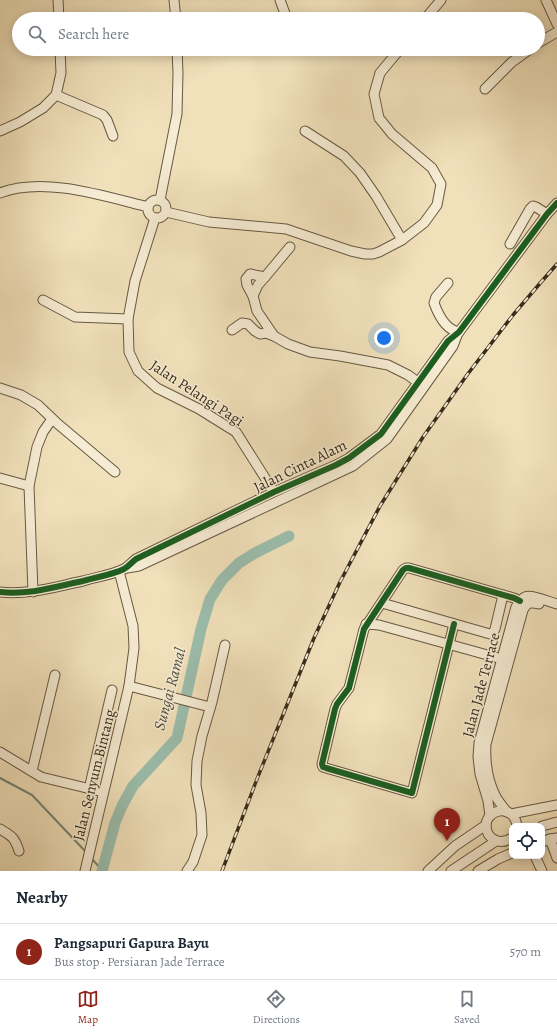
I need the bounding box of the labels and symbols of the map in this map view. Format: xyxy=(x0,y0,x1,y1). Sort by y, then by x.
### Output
your location xyxy=(374,328,394,348)
street label: Jalan Pelangi Pagi xyxy=(146,355,248,431)
street label: Jalan Cinta Alam xyxy=(250,435,350,497)
street label: Jalan Jade Terrace xyxy=(457,630,505,740)
water label: Sungai Ramal xyxy=(148,645,192,733)
street label: Jalan Senyum Bintang xyxy=(68,707,120,843)
pin: 1 xyxy=(434,808,460,841)

